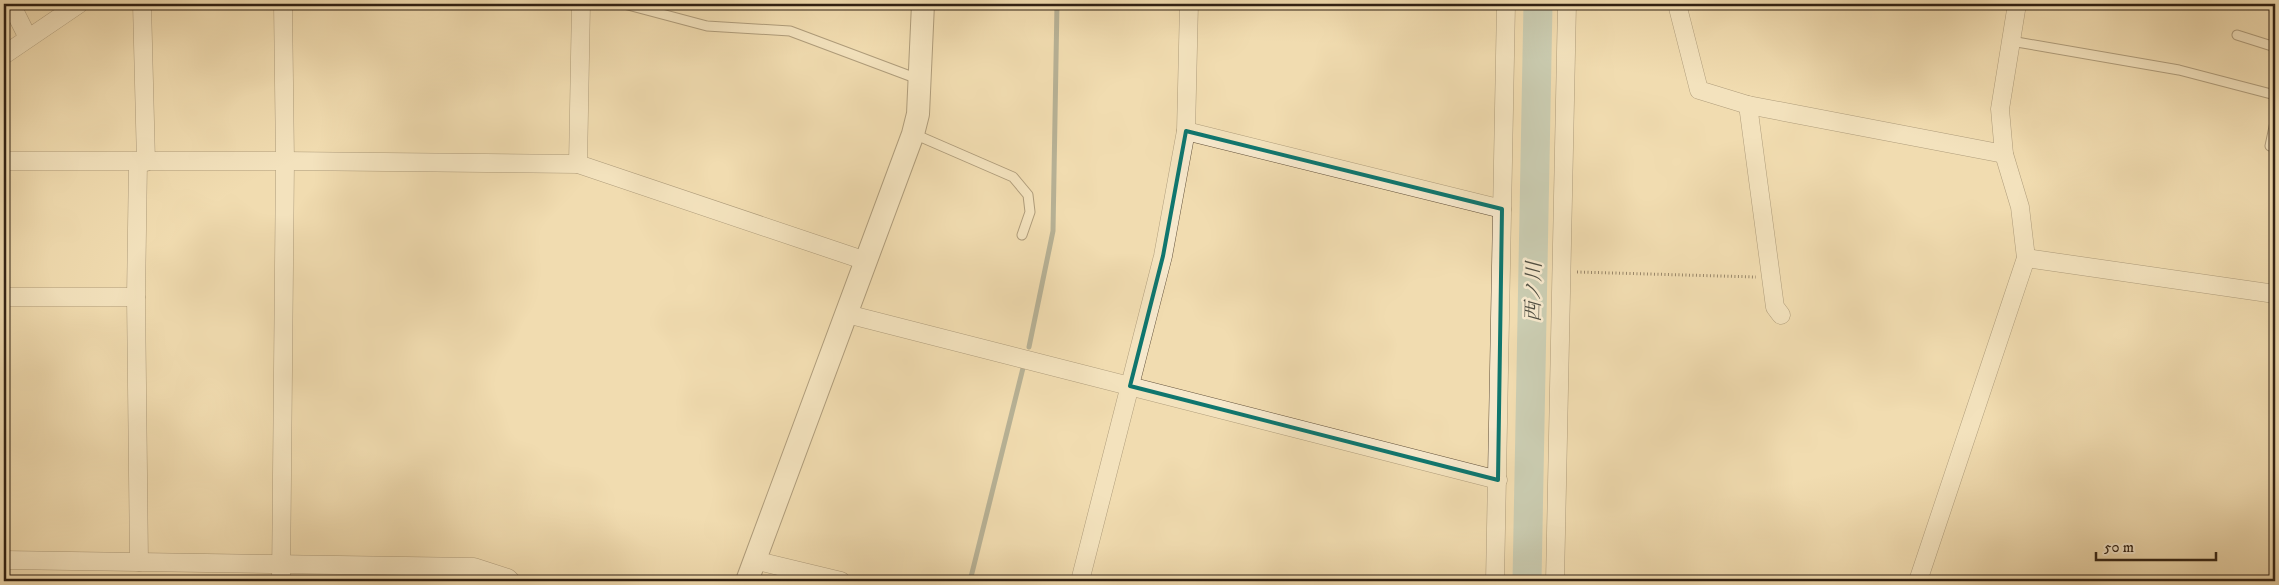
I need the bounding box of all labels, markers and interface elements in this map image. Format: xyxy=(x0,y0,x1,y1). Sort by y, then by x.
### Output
water label: 西ノ川 xyxy=(1521,260,1548,322)
scale bar xyxy=(2096,530,2216,562)
text: 50 m xyxy=(2104,538,2134,557)

